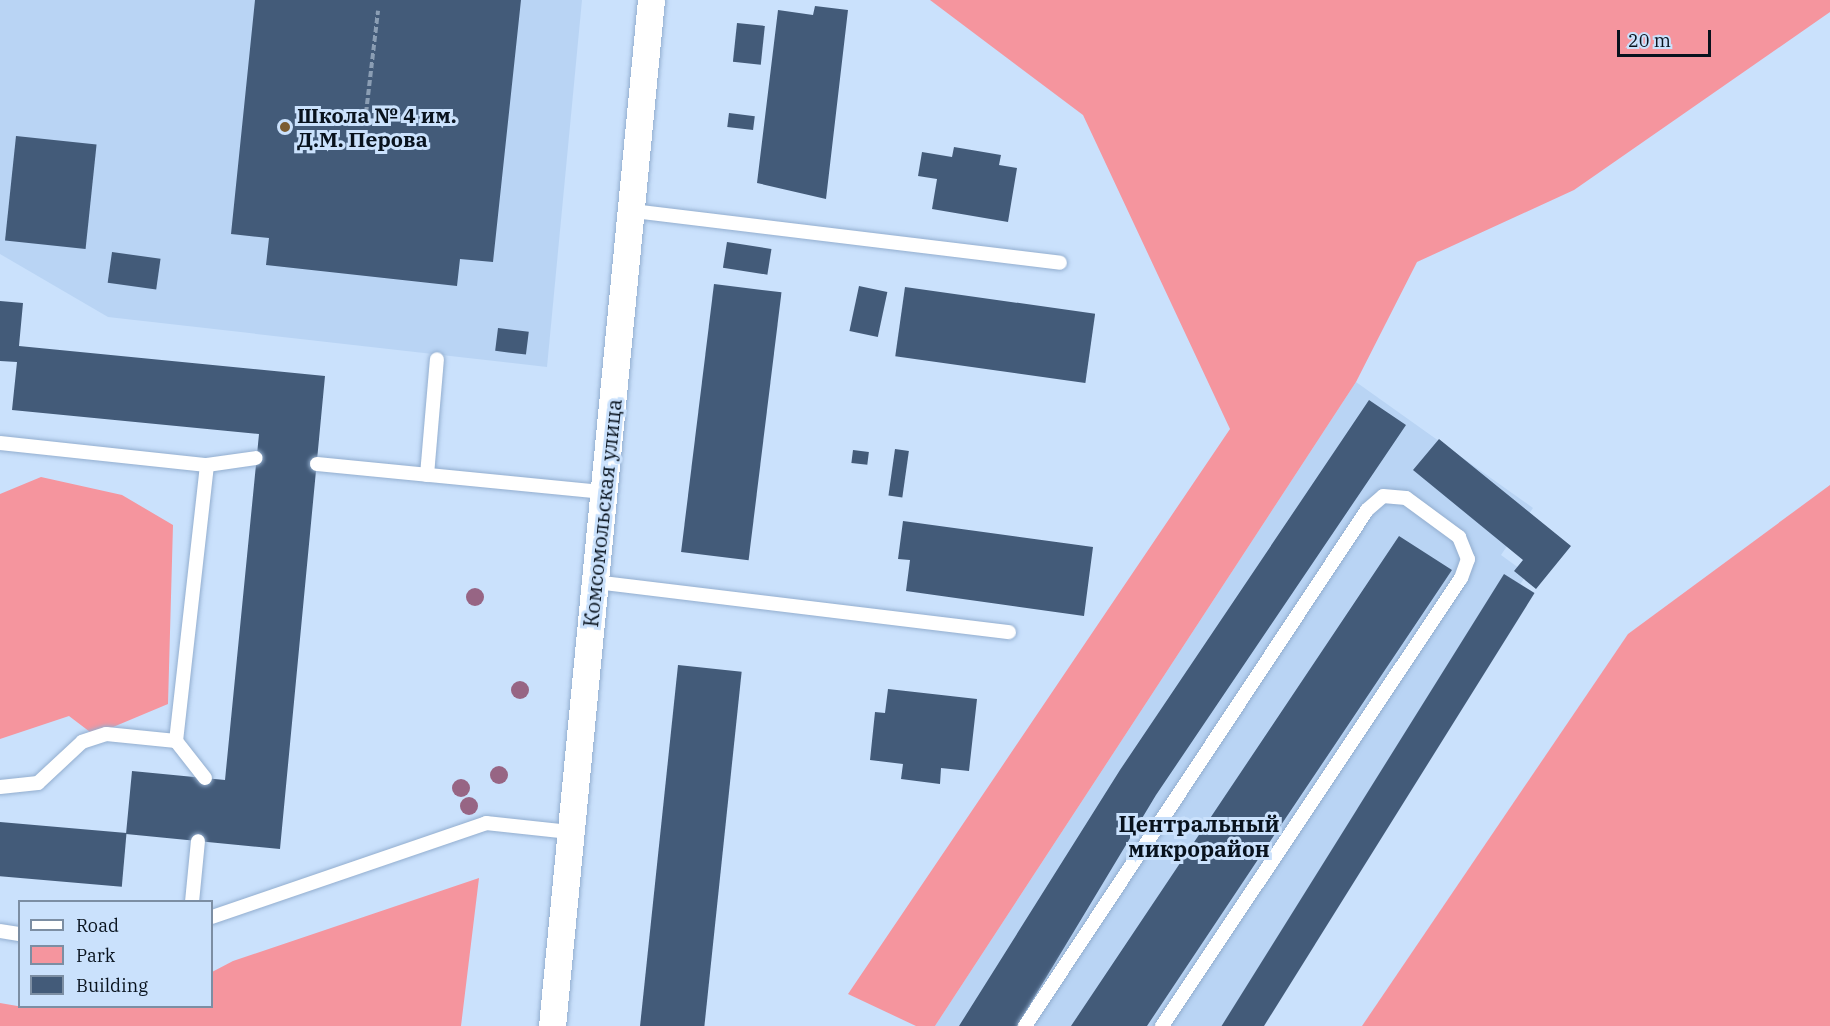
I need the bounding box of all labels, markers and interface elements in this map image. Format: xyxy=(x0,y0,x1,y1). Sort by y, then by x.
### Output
scale bar xyxy=(1620,18,1714,56)
text: 20 m xyxy=(1628,29,1671,52)
place label: Школа № 4 им. Д.М. Перова xyxy=(297,102,457,152)
marker: Школа № 4 им. Д.М. Перова xyxy=(278,120,292,134)
street label: Комсомольская улица xyxy=(577,398,627,628)
district label: Центральный микрорайон xyxy=(1119,810,1279,861)
legend xyxy=(18,900,213,1008)
text: Road xyxy=(76,914,119,937)
text: Park xyxy=(76,944,115,967)
text: Building xyxy=(76,974,148,997)

